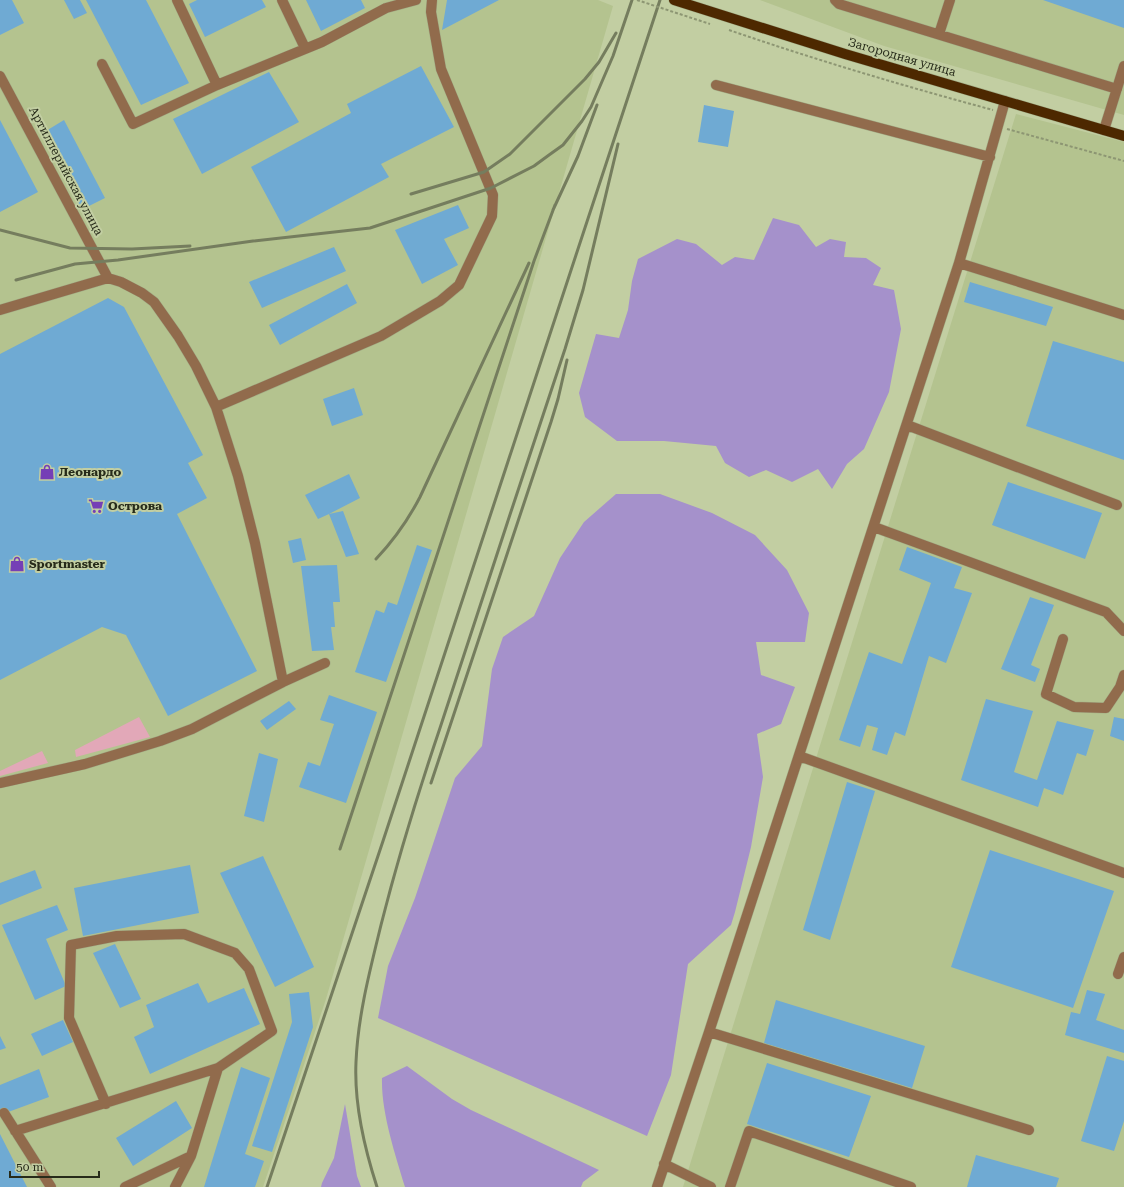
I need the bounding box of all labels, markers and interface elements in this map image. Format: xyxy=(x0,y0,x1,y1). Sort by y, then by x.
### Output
street label: Загородная улица xyxy=(847,35,958,79)
street label: Артиллерийская улица xyxy=(26,104,106,238)
shop icon: Леонардо xyxy=(38,463,56,481)
place label: Леонардо xyxy=(59,465,122,479)
supermarket icon: Острова xyxy=(87,497,105,515)
place label: Острова xyxy=(108,499,162,513)
shop icon: Sportmaster xyxy=(8,555,26,573)
place label: Sportmaster xyxy=(29,557,106,571)
scale bar xyxy=(10,1153,99,1179)
text: 50 m xyxy=(16,1160,43,1174)

